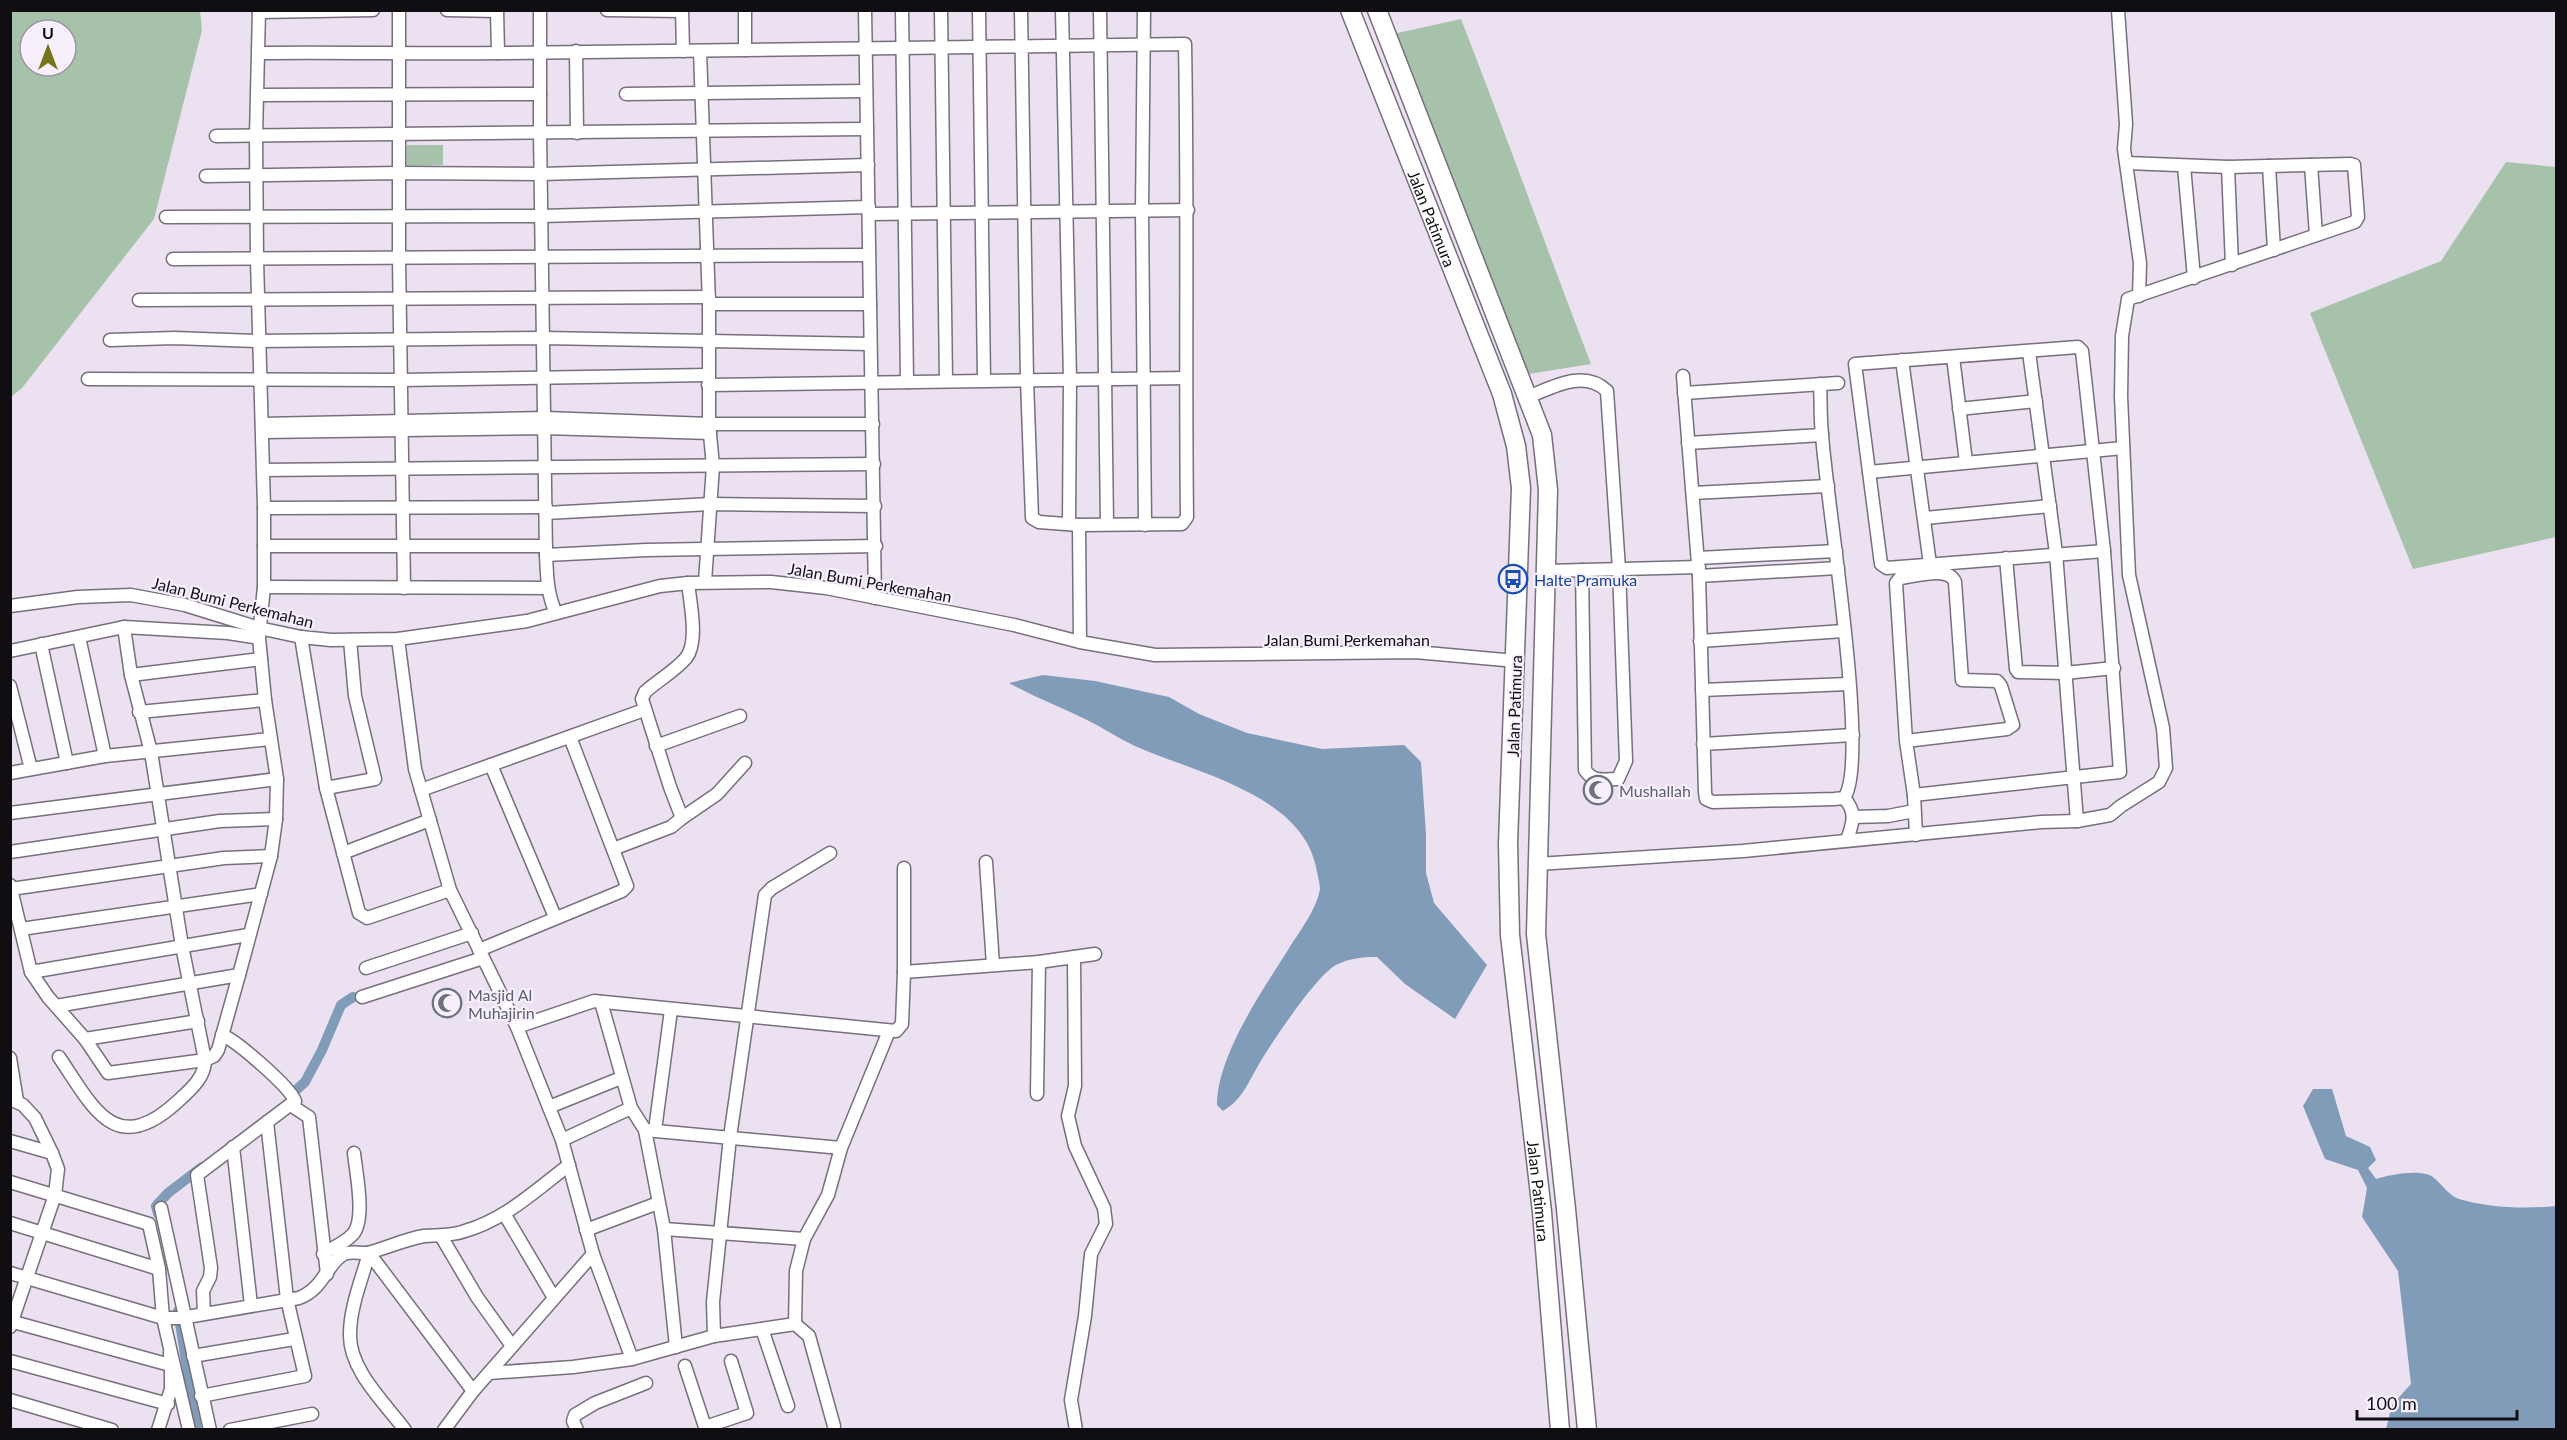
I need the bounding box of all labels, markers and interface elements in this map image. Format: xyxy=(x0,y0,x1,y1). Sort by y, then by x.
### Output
north arrow xyxy=(18,18,78,78)
text: U xyxy=(42,23,54,42)
street label: Jalan Patimura xyxy=(1405,167,1460,269)
street label: Jalan Bumi Perkemahan xyxy=(787,558,953,606)
bus stop icon: Halte Pramuka xyxy=(1497,563,1529,595)
place label: Halte Pramuka xyxy=(1534,570,1637,589)
street label: Jalan Bumi Perkemahan xyxy=(150,573,316,631)
street label: Jalan Bumi Perkemahan xyxy=(1264,630,1430,649)
street label: Jalan Patimura xyxy=(1503,655,1525,757)
mosque icon: Mushallah xyxy=(1582,774,1614,806)
place label: Mushallah xyxy=(1619,781,1691,800)
place label: Masjid Al Muhajirin xyxy=(468,985,535,1022)
mosque icon: Masjid Al Muhajirin xyxy=(431,987,463,1019)
street label: Jalan Patimura xyxy=(1524,1139,1554,1242)
scale bar xyxy=(2357,1383,2518,1421)
text: 100 m xyxy=(2366,1392,2417,1414)

